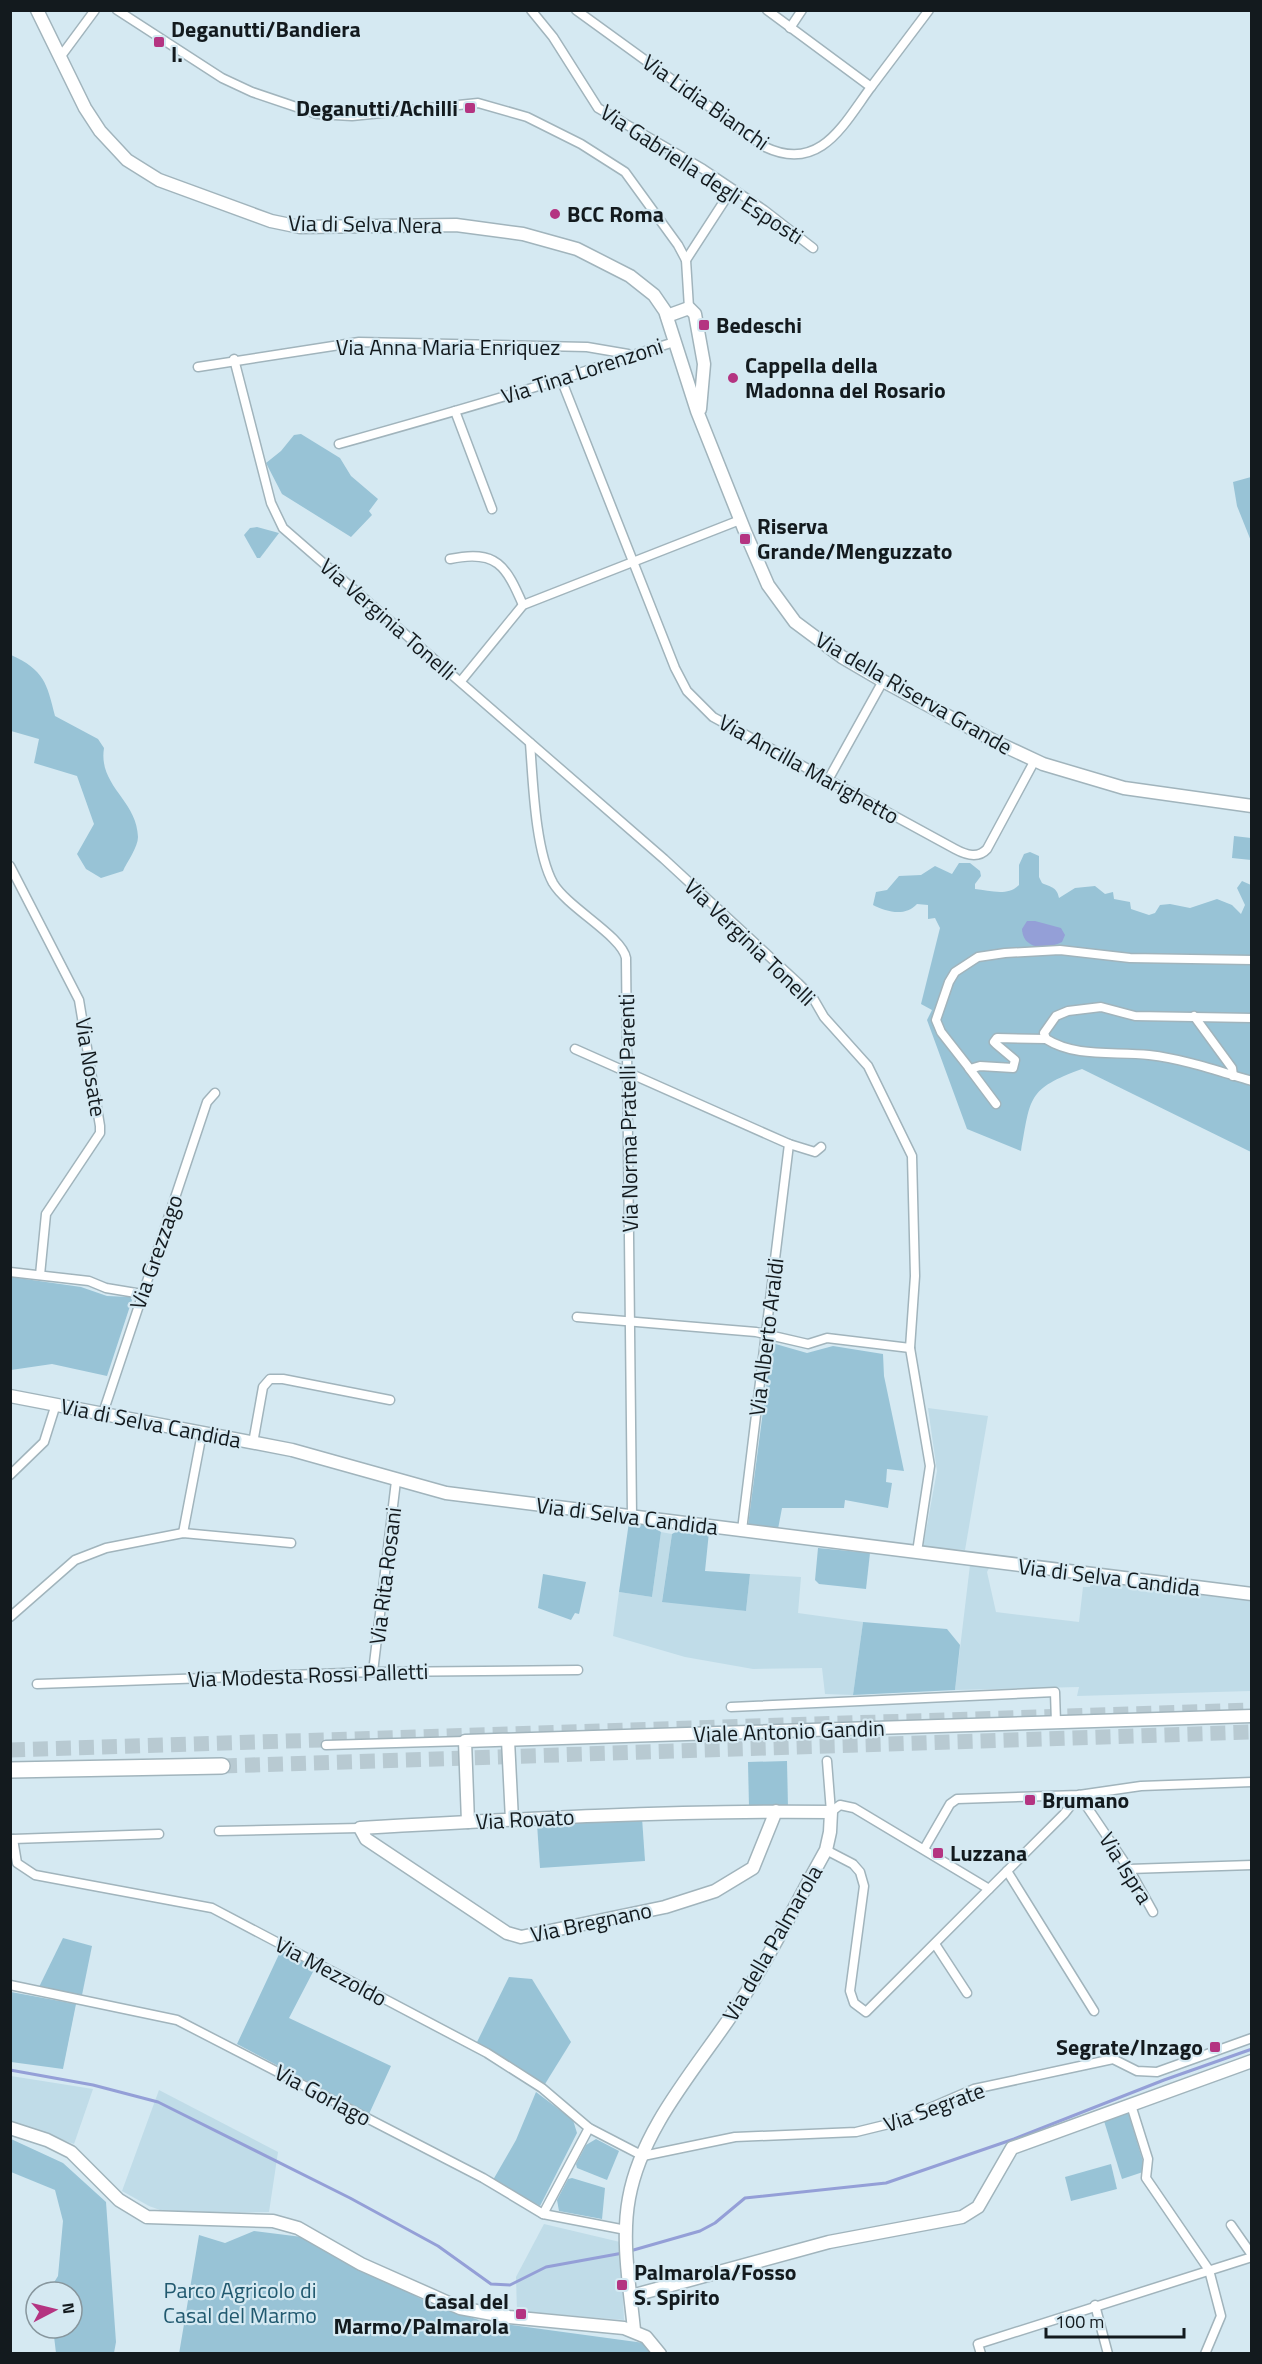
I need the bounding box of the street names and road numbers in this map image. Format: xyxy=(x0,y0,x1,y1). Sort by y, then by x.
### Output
street label: Via Lidia Bianchi xyxy=(635,45,777,159)
street label: Via Gabriella degli Esposti xyxy=(594,95,810,253)
street label: Via di Selva Nera xyxy=(288,206,442,242)
street label: Via Tina Lorenzoni xyxy=(497,329,667,413)
street label: Via Anna Maria Enriquez xyxy=(336,330,560,364)
street label: Via Verginia Tonelli xyxy=(312,550,464,688)
street label: Via della Riserva Grande xyxy=(809,623,1019,763)
street label: Via Ancilla Marighetto xyxy=(712,705,906,833)
street label: Via Verginia Tonelli xyxy=(676,870,824,1014)
street label: Via Norma Pratelli Parenti xyxy=(609,993,647,1233)
street label: Via Nosate xyxy=(66,1015,116,1119)
street label: Via Grezzago xyxy=(120,1190,192,1314)
street label: Via Alberto Araldi xyxy=(739,1256,793,1418)
street label: Via di Selva Candida xyxy=(58,1389,244,1457)
street label: Via di Selva Candida xyxy=(534,1488,720,1544)
street label: Via Rita Rosani xyxy=(360,1505,410,1647)
street label: Via di Selva Candida xyxy=(1016,1549,1202,1605)
street label: Via Modesta Rossi Palletti xyxy=(187,1654,429,1696)
street label: Viale Antonio Gandin xyxy=(693,1711,885,1751)
street label: Via Rovato xyxy=(475,1799,575,1839)
street label: Via Ispra xyxy=(1091,1825,1161,1911)
street label: Via della Palmarola xyxy=(713,1858,831,2028)
street label: Via Bregnano xyxy=(527,1893,655,1951)
street label: Via Mezzoldo xyxy=(269,1927,393,2015)
street label: Via Gorlago xyxy=(269,2055,377,2135)
street label: Via Segrate xyxy=(879,2073,989,2141)

